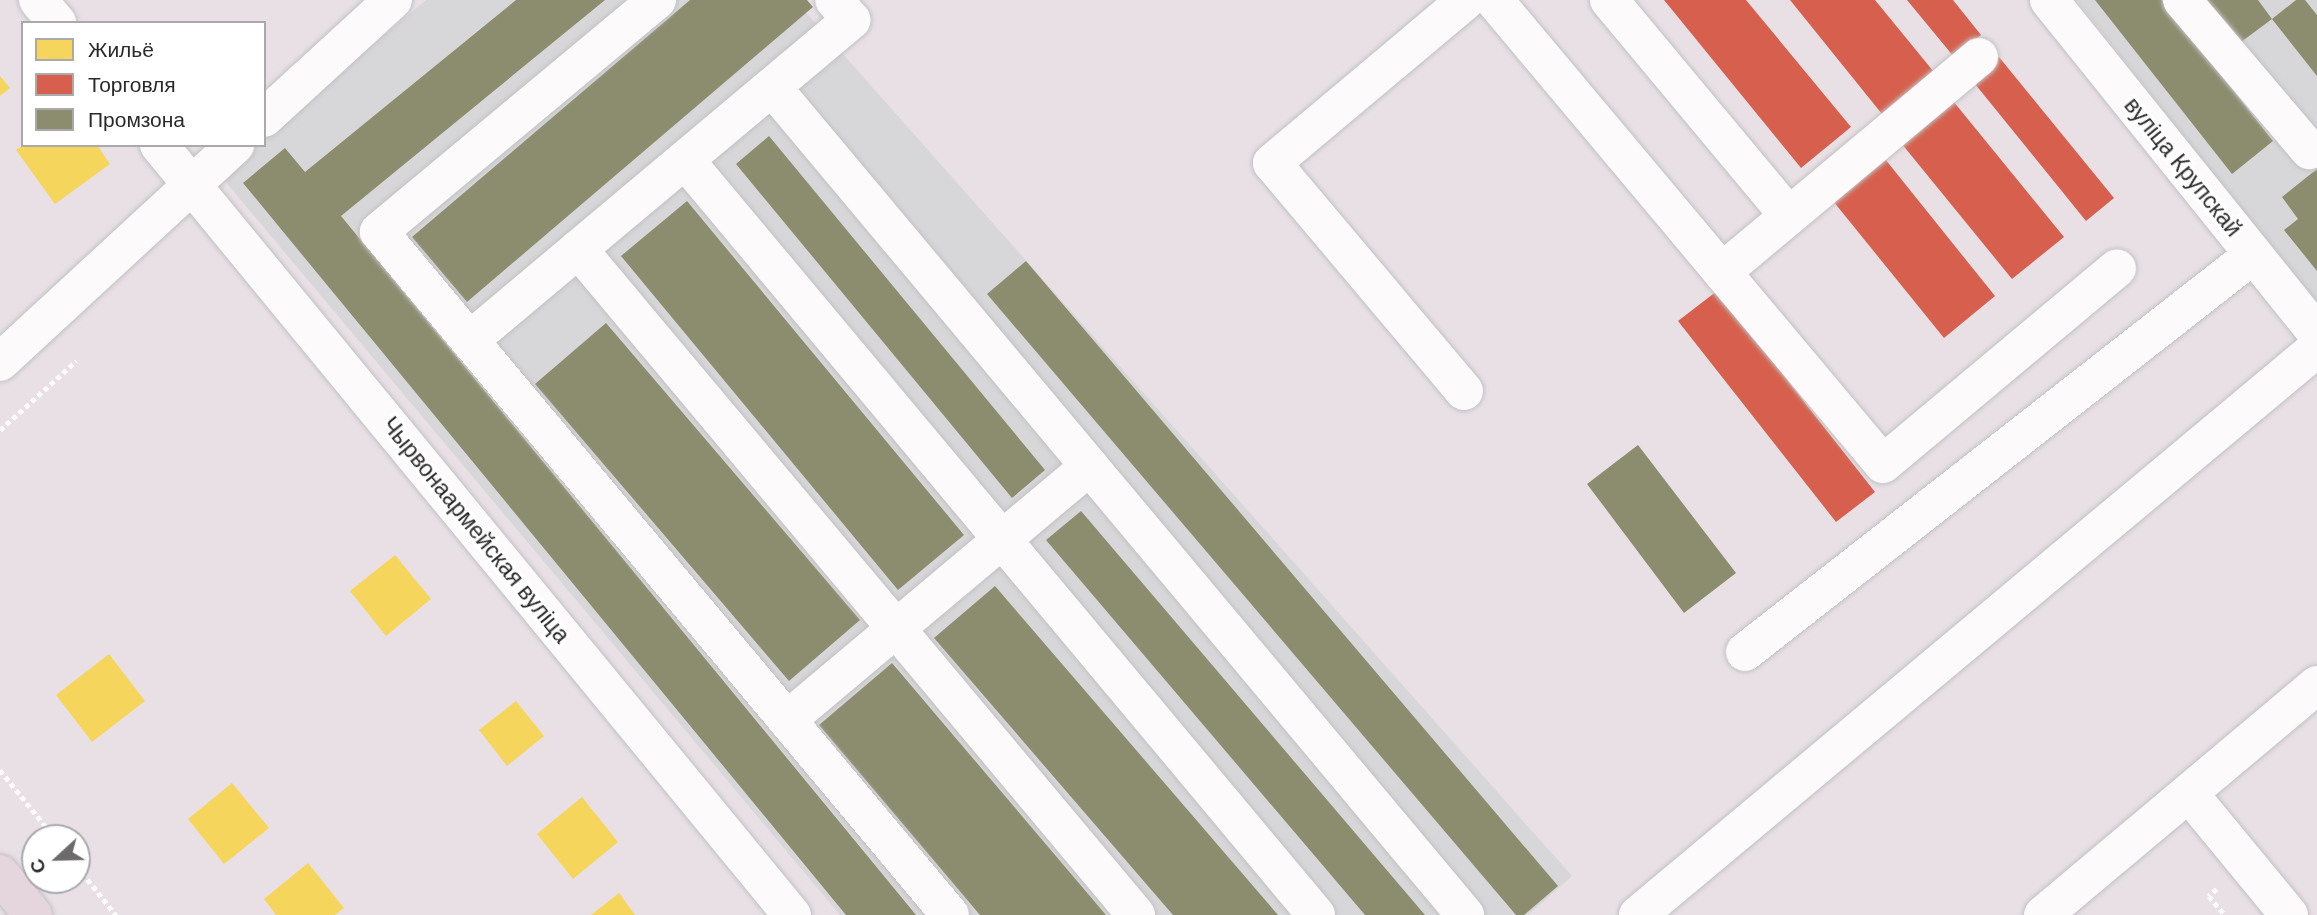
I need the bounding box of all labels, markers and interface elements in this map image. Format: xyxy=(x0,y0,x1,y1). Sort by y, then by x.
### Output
legend xyxy=(21,21,266,147)
text: Жильё xyxy=(88,36,154,64)
text: Торговля xyxy=(88,71,176,99)
street label: вуліца Крупскай xyxy=(2118,92,2248,242)
text: Промзона xyxy=(88,106,185,134)
street label: Чырвонаармейская вуліца xyxy=(376,412,576,648)
north arrow xyxy=(21,824,91,894)
text: С xyxy=(24,855,52,877)

